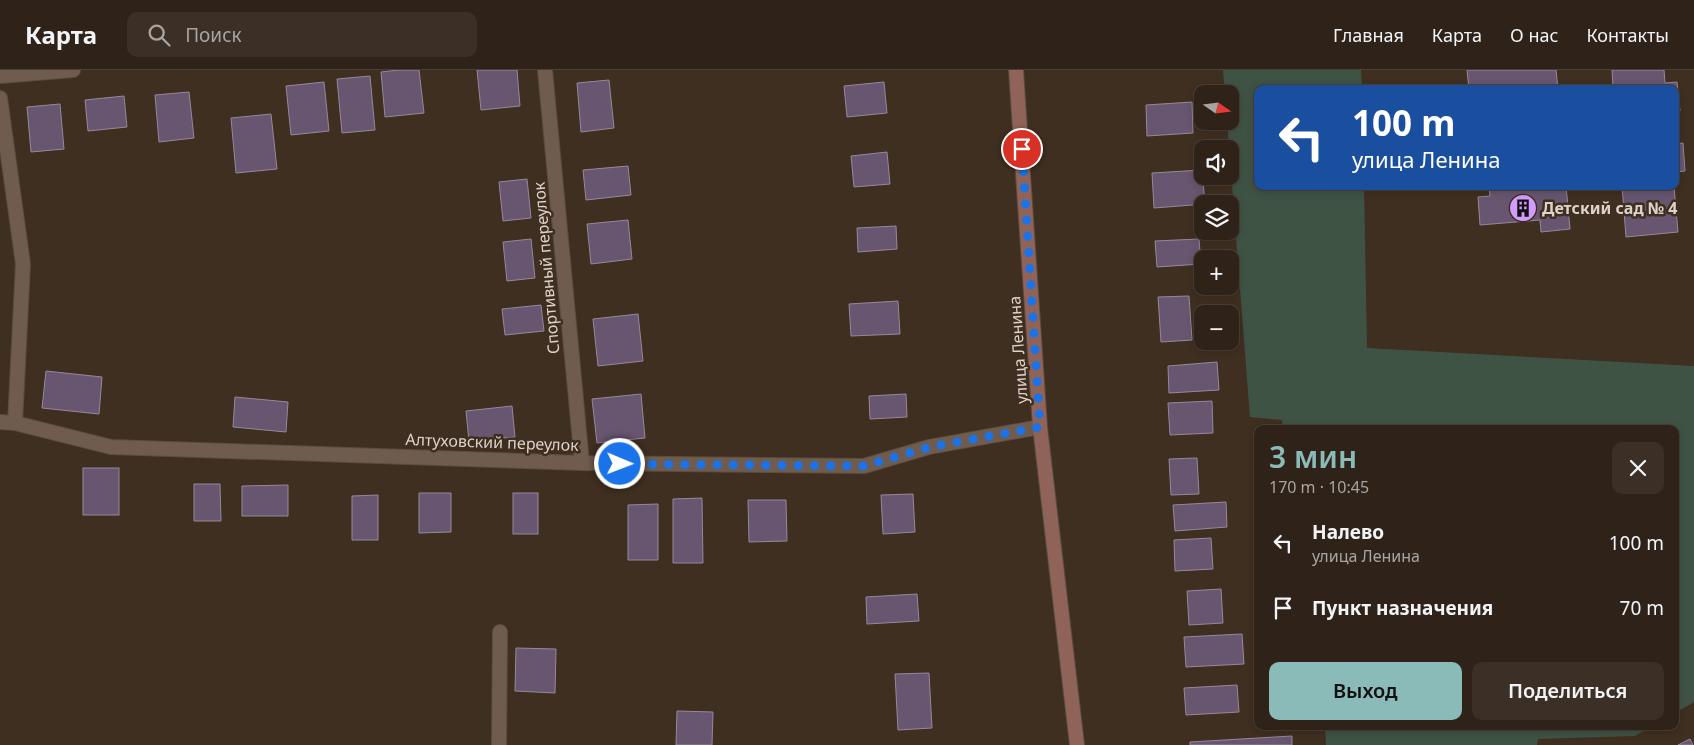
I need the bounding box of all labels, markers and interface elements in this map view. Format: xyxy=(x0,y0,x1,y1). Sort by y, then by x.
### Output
search box xyxy=(127,12,477,57)
text: Карта xyxy=(25,18,97,51)
icon: search xyxy=(145,21,173,49)
text: Поиск xyxy=(185,22,242,48)
text: Главная xyxy=(1333,23,1404,47)
text: Карта xyxy=(1432,23,1482,47)
text: О нас xyxy=(1510,23,1558,47)
text: Контакты xyxy=(1586,23,1669,47)
north arrow xyxy=(1194,85,1239,130)
map controls xyxy=(1194,85,1239,350)
text: 100 m xyxy=(1352,99,1455,146)
icon: left xyxy=(1269,105,1334,170)
pin xyxy=(1001,128,1043,170)
icon: arrive xyxy=(1008,135,1036,163)
button: sound xyxy=(1194,140,1239,185)
text: улица Ленина xyxy=(1352,144,1500,174)
street label: Спортивный переулок xyxy=(527,180,564,355)
building icon: Детский сад № 4 xyxy=(1508,193,1538,223)
button: layers xyxy=(1194,195,1239,240)
place label: Детский сад № 4 xyxy=(1542,197,1678,219)
button: + xyxy=(1194,250,1239,295)
street label: улица Ленина xyxy=(1003,295,1033,405)
button: − xyxy=(1194,305,1239,350)
street label: Алтуховский переулок xyxy=(405,428,579,456)
text: 3 мин xyxy=(1269,436,1357,477)
position arrow xyxy=(593,437,645,489)
button: close xyxy=(1612,442,1664,494)
text: 170 m · 10:45 xyxy=(1269,476,1369,498)
text: Налево xyxy=(1312,519,1384,545)
icon: left xyxy=(1269,529,1297,557)
text: 100 m xyxy=(1609,530,1664,556)
text: улица Ленина xyxy=(1312,545,1420,567)
icon: arrive xyxy=(1269,594,1297,622)
text: Пункт назначения xyxy=(1312,595,1493,621)
text: 70 m xyxy=(1620,595,1664,621)
button: Выход xyxy=(1269,662,1462,720)
button: Поделиться xyxy=(1472,662,1664,720)

